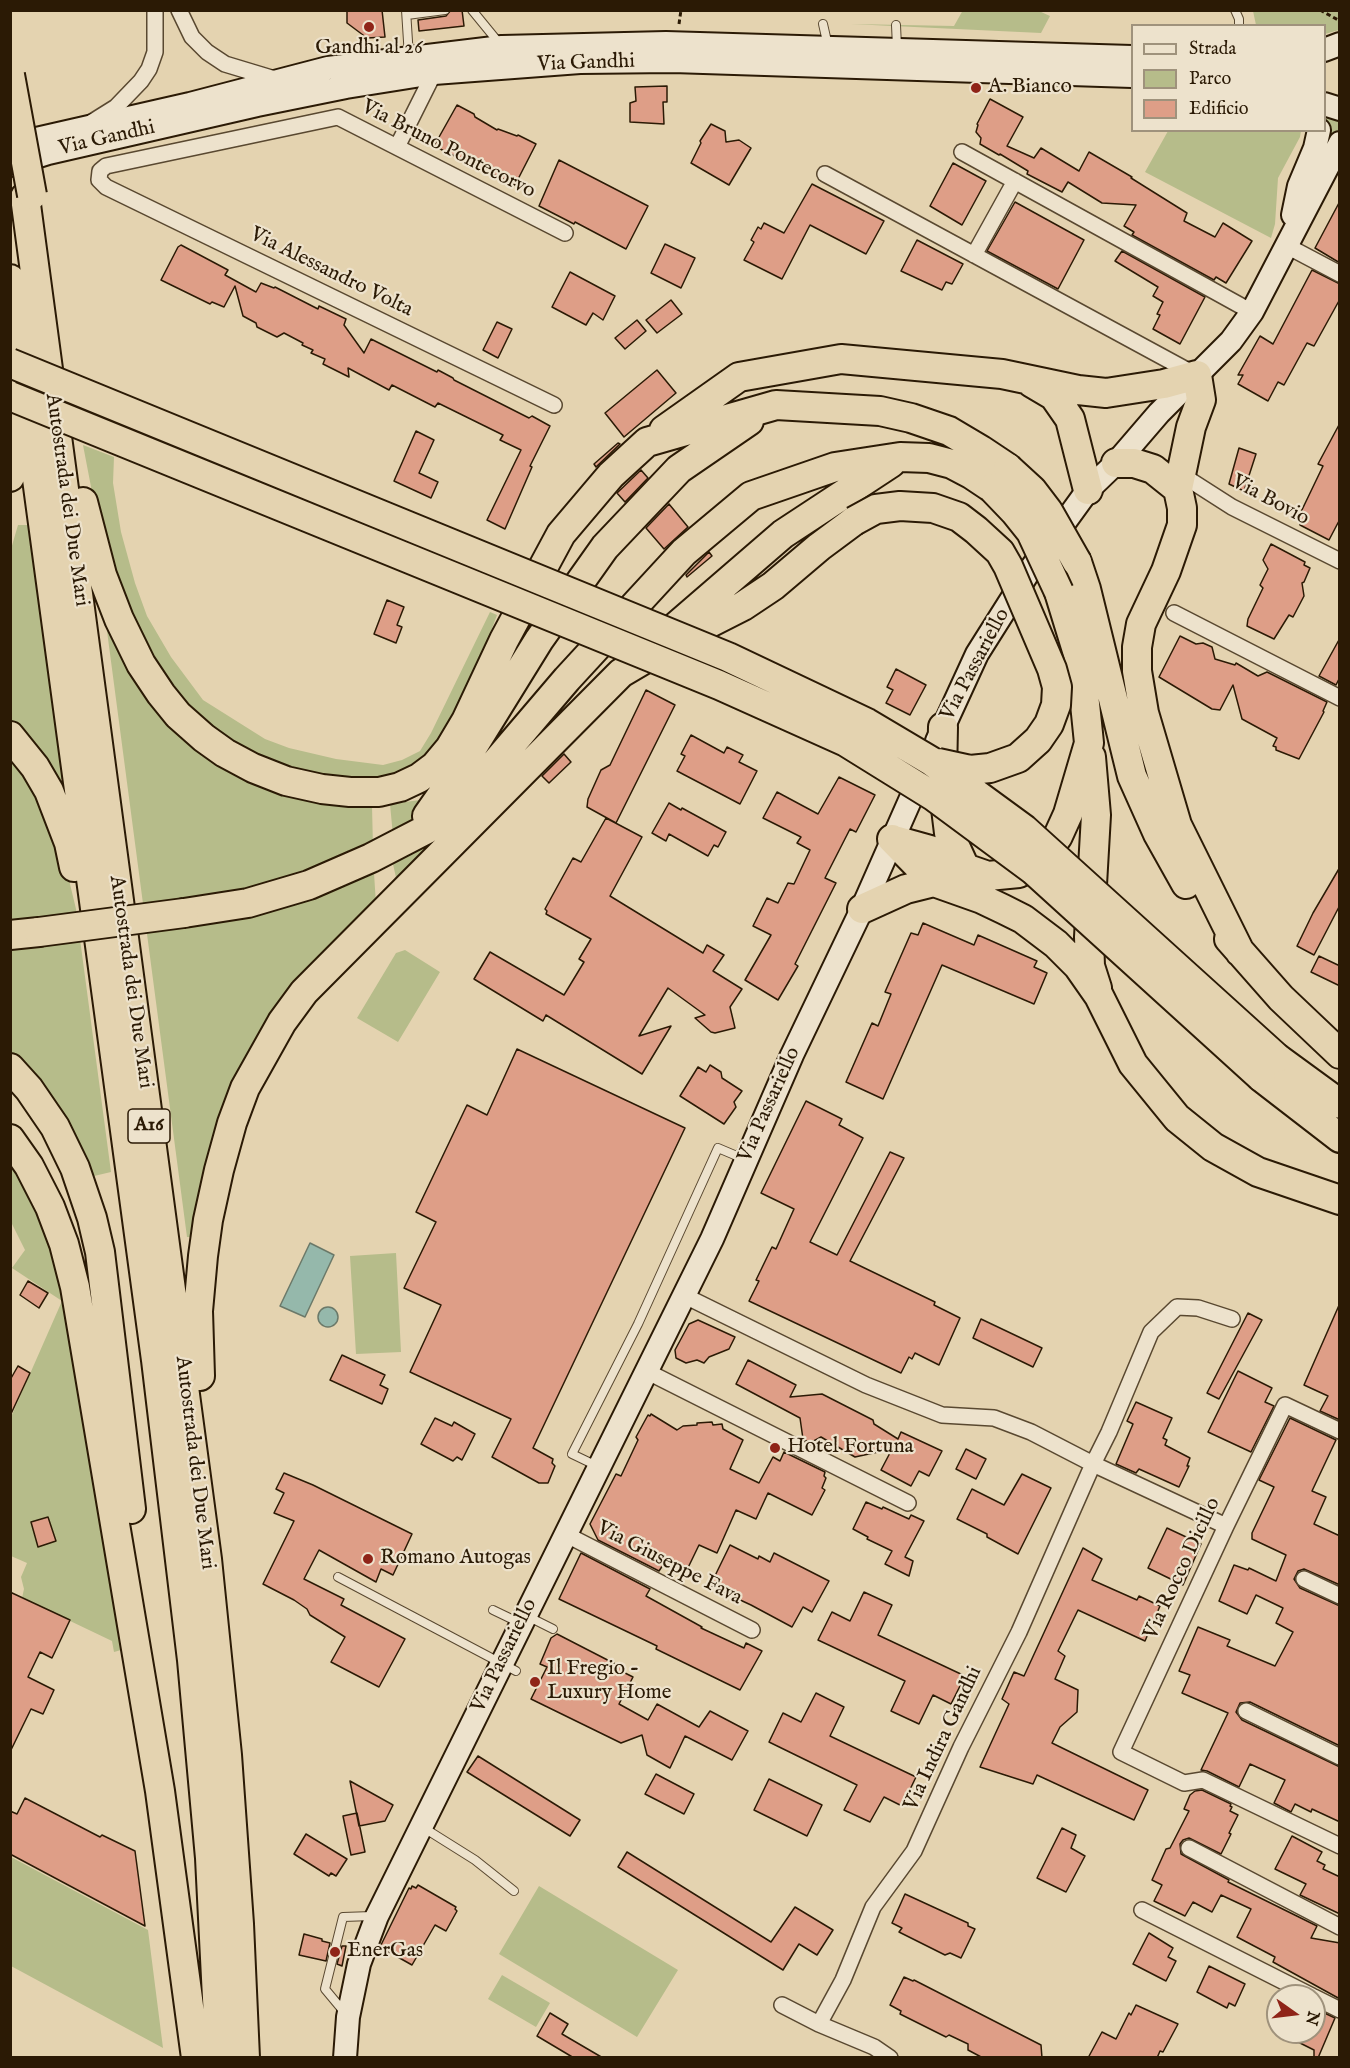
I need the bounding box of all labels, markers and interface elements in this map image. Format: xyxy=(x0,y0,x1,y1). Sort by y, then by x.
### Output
marker: Gandhi al 26 xyxy=(362,20,376,34)
legend xyxy=(1131,24,1326,132)
place label: Gandhi al 26 xyxy=(315,36,423,62)
text: Strada xyxy=(1189,38,1236,61)
street label: Via Gandhi xyxy=(537,50,635,78)
text: Parco xyxy=(1189,68,1231,91)
place label: A. Bianco xyxy=(988,75,1072,101)
marker: A. Bianco xyxy=(969,81,983,95)
street label: Via Bruno Pontecorvo xyxy=(357,95,539,205)
text: Edificio xyxy=(1189,98,1249,121)
street label: Via Gandhi xyxy=(56,116,158,162)
street label: Via Alessandro Volta xyxy=(245,223,417,323)
street label: Autostrada dei Due Mari xyxy=(39,392,93,608)
street label: Via Bovio xyxy=(1227,470,1313,532)
street label: Via Passariello xyxy=(936,605,1016,725)
street label: Autostrada dei Due Mari xyxy=(103,874,157,1090)
street label: Via Passariello xyxy=(733,1043,807,1167)
road number: A16 xyxy=(128,1109,170,1143)
street label: Autostrada dei Due Mari xyxy=(168,1355,220,1571)
place label: Hotel Fortuna xyxy=(787,1435,914,1461)
marker: Hotel Fortuna xyxy=(768,1441,782,1455)
street label: Via Rocco Dicillo xyxy=(1139,1494,1227,1644)
street label: Via Giuseppe Fava xyxy=(592,1516,746,1612)
place label: Romano Autogas xyxy=(380,1546,531,1572)
marker: Romano Autogas xyxy=(361,1552,375,1566)
street label: Via Passariello xyxy=(467,1595,543,1717)
place label: Il Fregio - Luxury Home xyxy=(547,1657,671,1707)
street label: Via Indira Gandhi xyxy=(900,1663,988,1815)
marker: Il Fregio - Luxury Home xyxy=(528,1675,542,1689)
place label: EnerGas xyxy=(347,1939,423,1965)
marker: EnerGas xyxy=(328,1945,342,1959)
north arrow xyxy=(1266,1984,1326,2044)
text: N xyxy=(1300,2009,1323,2027)

